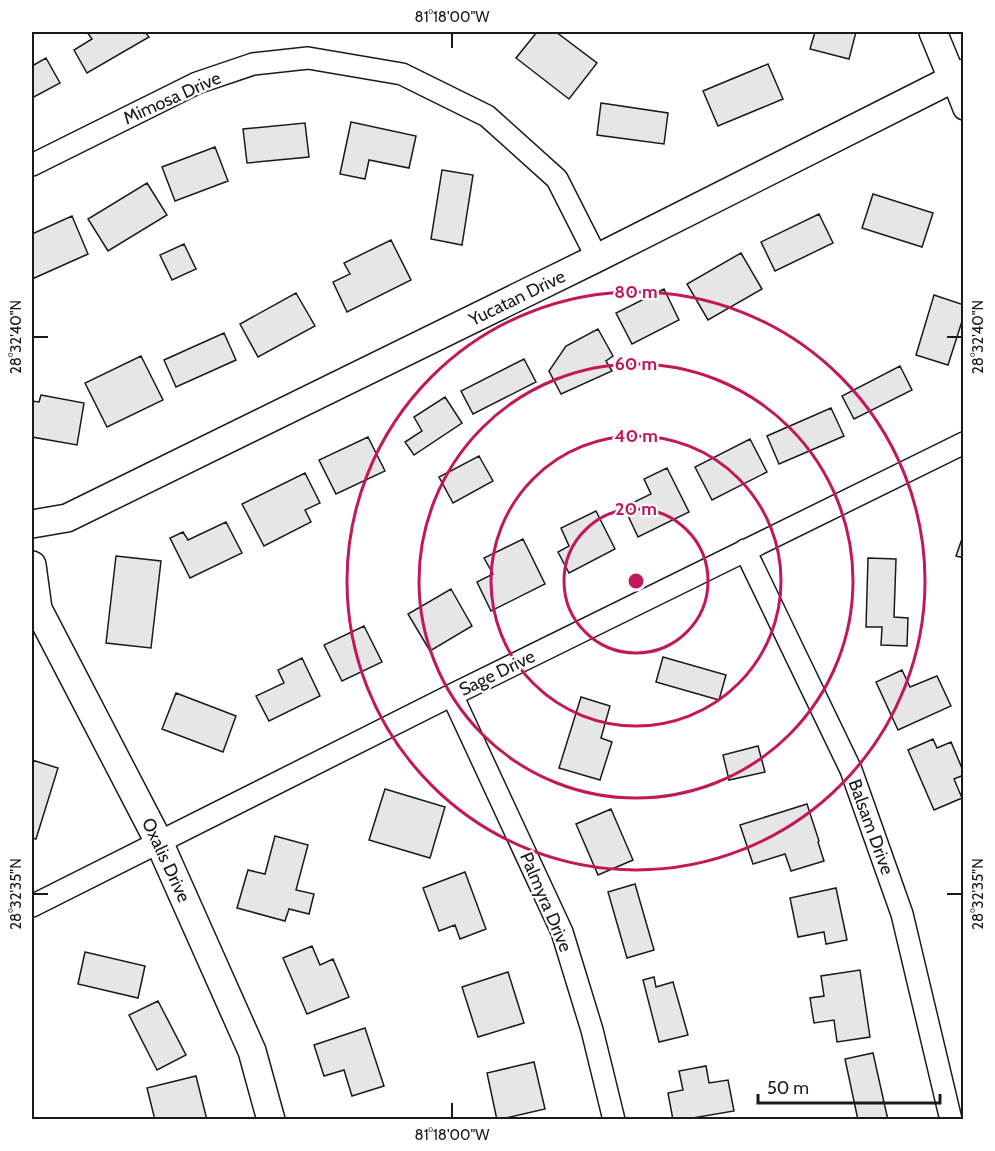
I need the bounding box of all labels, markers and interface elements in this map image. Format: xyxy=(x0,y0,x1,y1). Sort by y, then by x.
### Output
text: 81°18'00"W xyxy=(415,8,490,26)
street label: Mimosa Drive xyxy=(120,67,224,129)
street label: Yucatan Drive xyxy=(464,265,569,331)
text: 80 m xyxy=(614,281,658,303)
text: 28°32'40"N xyxy=(7,300,25,374)
text: 28°32'40"N xyxy=(969,300,987,374)
text: 60 m xyxy=(615,353,657,375)
text: 40 m xyxy=(614,425,658,447)
text: 20 m xyxy=(615,498,657,520)
centre of rings xyxy=(626,571,646,591)
street label: Sage Drive xyxy=(455,645,539,701)
street label: Balsam Drive xyxy=(844,776,898,878)
street label: Oxalis Drive xyxy=(137,814,195,906)
street label: Palmyra Drive xyxy=(515,849,577,955)
text: 28°32'35"N xyxy=(7,858,25,930)
text: 28°32'35"N xyxy=(969,858,987,930)
scale bar xyxy=(758,1067,940,1105)
text: 50 m xyxy=(767,1077,809,1099)
text: 81°18'00"W xyxy=(415,1126,490,1144)

